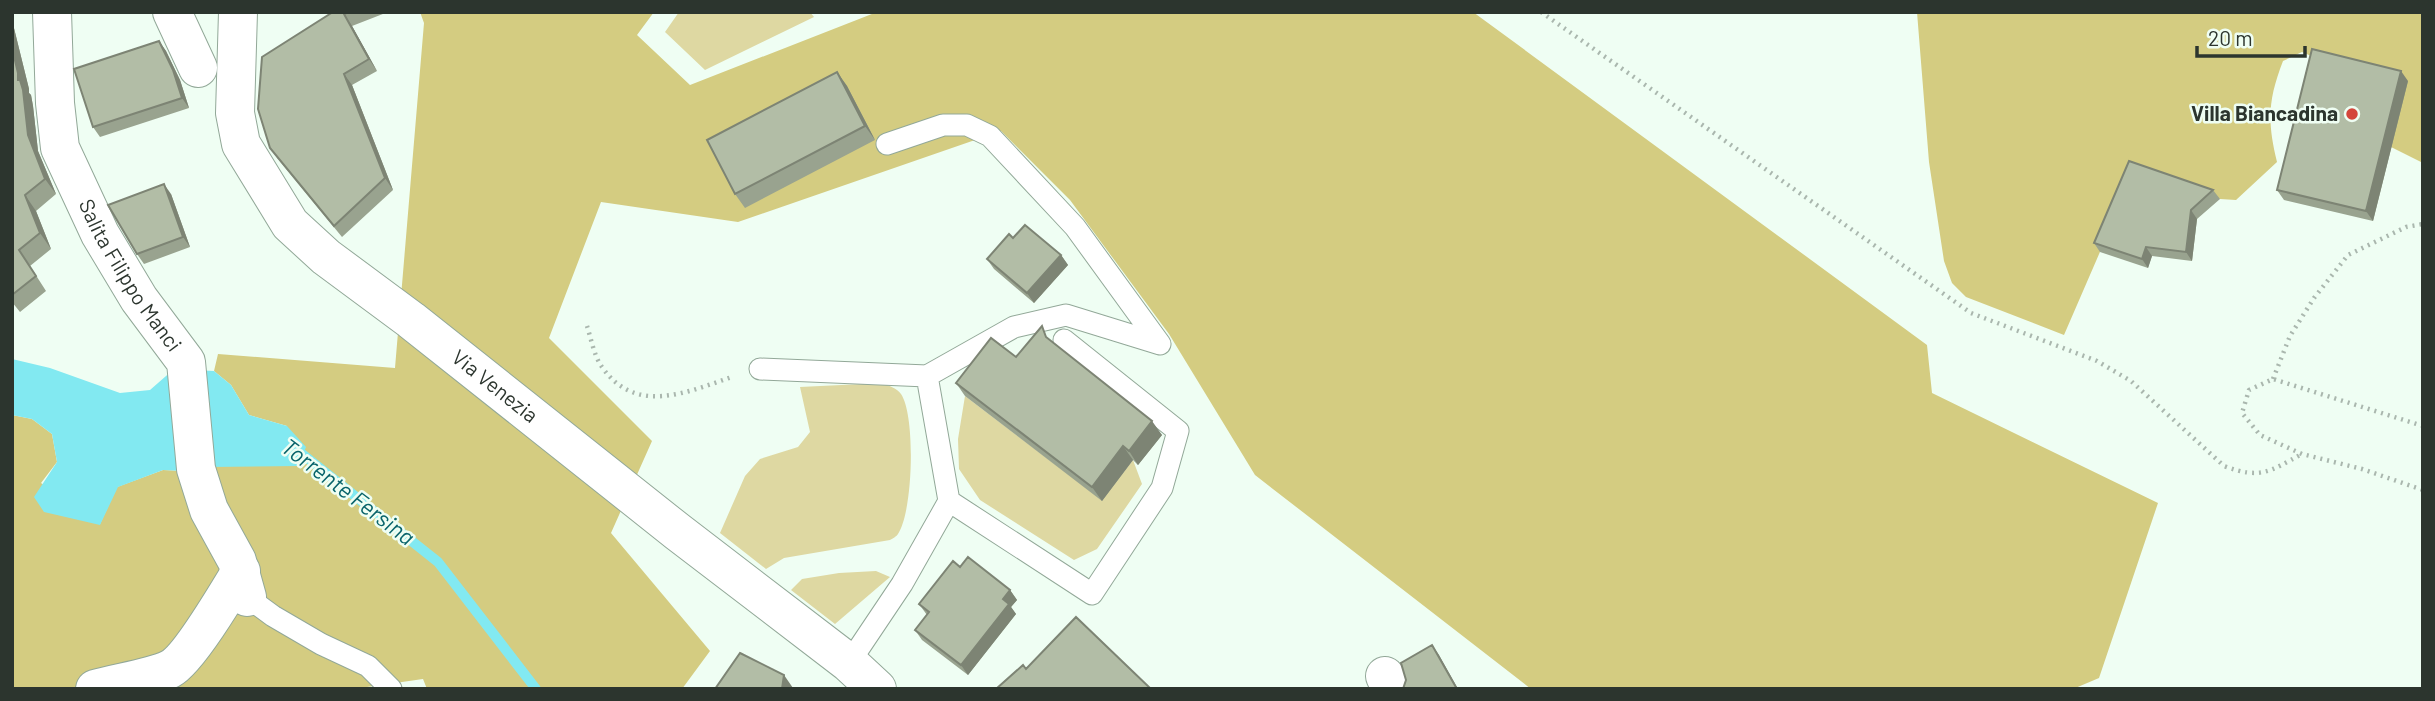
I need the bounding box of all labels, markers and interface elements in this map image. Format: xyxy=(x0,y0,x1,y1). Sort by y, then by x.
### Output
scale bar xyxy=(2197,14,2306,58)
text: 20 m xyxy=(2208,25,2253,50)
place label: Villa Biancadina xyxy=(2191,100,2338,125)
marker: Villa Biancadina xyxy=(2344,106,2360,122)
street label: Salita Filippo Manci xyxy=(75,195,188,356)
street label: Via Venezia xyxy=(448,343,544,427)
water label: Torrente Fersina xyxy=(276,432,421,550)

